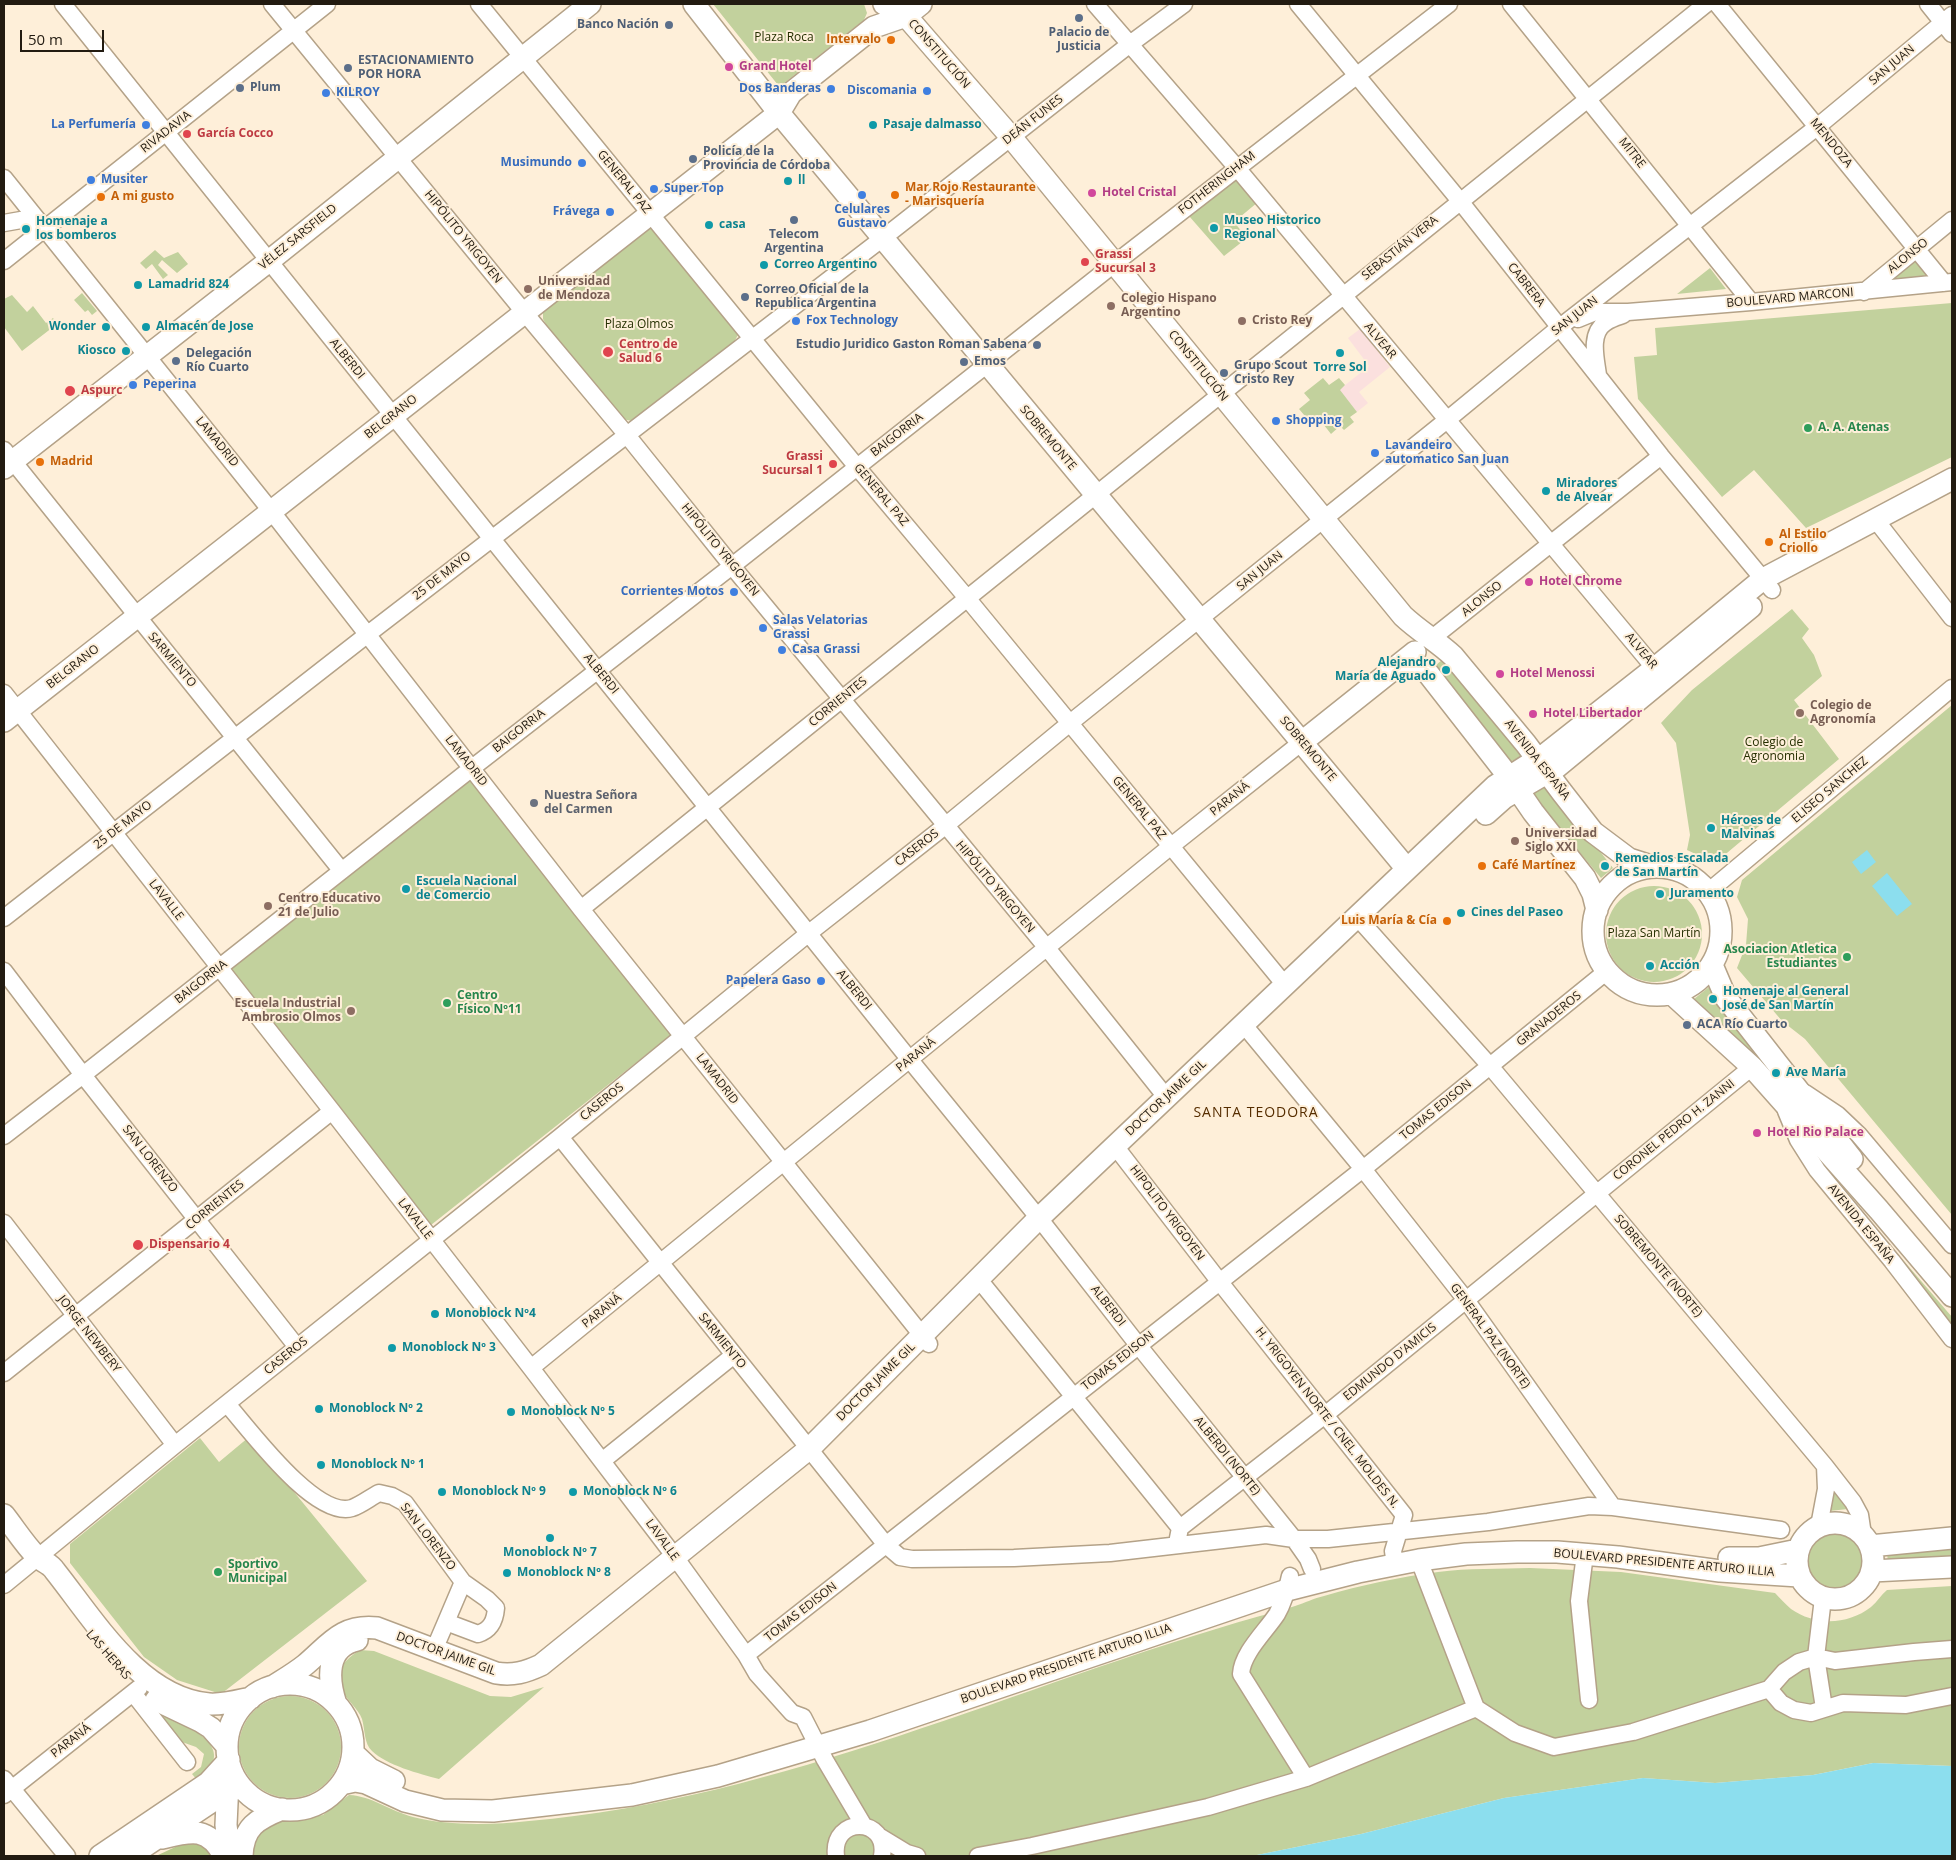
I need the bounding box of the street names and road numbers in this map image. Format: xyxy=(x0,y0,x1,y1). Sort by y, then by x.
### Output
street label: CONSTITUCIÓN xyxy=(905,16,973,92)
street label: SAN JUAN xyxy=(1866,42,1918,88)
street label: DEÁN FUNES xyxy=(1000,92,1066,148)
street label: RIVADAVIA xyxy=(138,108,194,156)
street label: MENDOZA xyxy=(1807,116,1855,170)
street label: MITRE xyxy=(1616,135,1648,171)
street label: GENERAL PAZ xyxy=(594,147,654,217)
street label: FOTHERINGHAM xyxy=(1176,149,1258,217)
street label: HIPÓLITO YRIGOYEN xyxy=(421,188,505,286)
street label: VÉLEZ SARSFIELD xyxy=(256,201,340,273)
street label: SEBASTIÁN VERA xyxy=(1359,213,1441,283)
street label: ALONSO xyxy=(1885,235,1931,277)
street label: CABRERA xyxy=(1504,260,1548,310)
street label: BOULEVARD MARCONI xyxy=(1726,285,1854,311)
street label: SAN JUAN xyxy=(1549,293,1601,339)
street label: ALVEAR xyxy=(1361,320,1399,362)
street label: CONSTITUCIÓN xyxy=(1165,328,1231,404)
street label: ALBERDI xyxy=(326,336,368,382)
street label: BELGRANO xyxy=(362,392,420,442)
street label: SOBREMONTE xyxy=(1017,403,1079,473)
street label: BAIGORRIA xyxy=(868,410,926,460)
street label: LAMADRID xyxy=(192,414,242,470)
street label: GENERAL PAZ xyxy=(851,461,911,529)
street label: HIPÓLITO YRIGOYEN xyxy=(678,501,762,599)
street label: SAN JUAN xyxy=(1234,548,1286,594)
street label: 25 DE MAYO xyxy=(410,549,474,603)
street label: ALONSO xyxy=(1459,578,1505,620)
street label: SARMIENTO xyxy=(145,630,199,690)
street label: ALVEAR xyxy=(1622,630,1660,672)
street label: BELGRANO xyxy=(44,642,102,692)
street label: ALBERDI xyxy=(580,651,622,697)
street label: CORRIENTES xyxy=(806,674,870,730)
street label: BAIGORRIA xyxy=(490,706,548,756)
street label: SOBREMONTE xyxy=(1277,714,1339,784)
street label: AVENIDA ESPAÑA xyxy=(1501,717,1573,803)
street label: LAMADRID xyxy=(442,733,490,789)
street label: ELISEO SANCHEZ xyxy=(1789,754,1871,826)
street label: GENERAL PAZ xyxy=(1109,773,1169,843)
street label: PARANÁ xyxy=(1207,779,1253,819)
street label: 25 DE MAYO xyxy=(91,798,155,852)
street label: CASEROS xyxy=(892,826,942,870)
street label: HIPÓLITO YRIGOYEN xyxy=(952,838,1038,936)
street label: LAVALLE xyxy=(146,877,186,923)
street label: BAIGORRIA xyxy=(172,957,230,1007)
street label: ALBERDI xyxy=(833,967,875,1013)
street label: GRANADEROS xyxy=(1514,989,1584,1049)
street label: PARANÁ xyxy=(893,1035,939,1075)
street label: LAMADRID xyxy=(693,1051,741,1107)
street label: DOCTOR JAIME GIL xyxy=(1123,1057,1209,1139)
street label: TOMAS EDISON xyxy=(1397,1077,1475,1143)
street label: CORONEL PEDRO H. ZANNI xyxy=(1610,1077,1738,1183)
street label: CASEROS xyxy=(577,1080,627,1124)
street label: SAN LORENZO xyxy=(119,1123,181,1195)
street label: HIPOLITO YRIGOYEN xyxy=(1127,1163,1207,1263)
street label: CORRIENTES xyxy=(183,1177,247,1233)
street label: AVENIDA ESPAÑA xyxy=(1825,1181,1897,1267)
street label: LAVALLE xyxy=(395,1196,435,1242)
street label: SOBREMONTE (NORTE) xyxy=(1611,1212,1705,1320)
street label: GENERAL PAZ (NORTE) xyxy=(1447,1281,1533,1391)
street label: ALBERDI xyxy=(1088,1283,1128,1329)
street label: PARANÁ xyxy=(579,1291,625,1331)
street label: JORGE NEWBERY xyxy=(54,1293,124,1375)
street label: SARMIENTO xyxy=(695,1310,749,1372)
street label: EDMUNDO D'AMICIS xyxy=(1341,1320,1439,1404)
street label: H. YRIGOYEN NORTE / CNEL. MOLDES N. xyxy=(1252,1325,1402,1511)
street label: TOMAS EDISON xyxy=(1079,1328,1157,1394)
street label: CASEROS xyxy=(261,1334,311,1378)
street label: DOCTOR JAIME GIL xyxy=(834,1340,918,1424)
street label: ALBERDI (NORTE) xyxy=(1191,1414,1263,1498)
street label: SAN LORENZO xyxy=(397,1501,459,1573)
street label: LAVALLE xyxy=(642,1516,682,1564)
street label: BOULEVARD PRESIDENTE ARTURO ILLIA xyxy=(1553,1546,1775,1580)
street label: TOMAS EDISON xyxy=(762,1579,840,1645)
street label: BOULEVARD PRESIDENTE ARTURO ILLIA xyxy=(959,1621,1173,1707)
street label: LAS HERAS xyxy=(83,1627,133,1683)
street label: DOCTOR JAIME GIL xyxy=(394,1629,498,1679)
street label: PARANÁ xyxy=(48,1721,94,1761)

